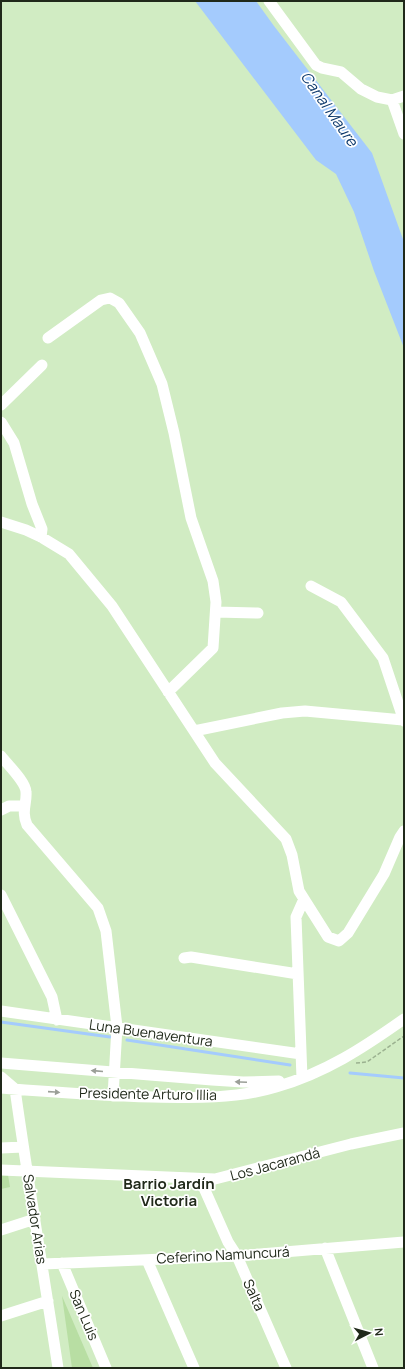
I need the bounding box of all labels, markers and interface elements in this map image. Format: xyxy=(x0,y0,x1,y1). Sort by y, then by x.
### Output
water label: Canal Maure xyxy=(296,67,364,151)
street label: Luna Buenaventura xyxy=(88,1014,214,1051)
one-way arrow xyxy=(91,1068,103,1075)
one-way arrow xyxy=(235,1078,247,1085)
street label: Presidente Arturo Illia xyxy=(79,1083,217,1104)
one-way arrow xyxy=(48,1088,60,1095)
street label: Los Jacarandá xyxy=(228,1142,322,1185)
street label: Salvador Arias xyxy=(19,1173,52,1265)
district label: Barrio Jardín Victoria xyxy=(123,1173,215,1211)
street label: Ceferino Namuncurá xyxy=(156,1242,290,1267)
street label: Salta xyxy=(239,1276,270,1314)
street label: San Luis xyxy=(65,1286,104,1343)
north arrow xyxy=(349,1313,389,1353)
text: N xyxy=(372,1327,387,1337)

